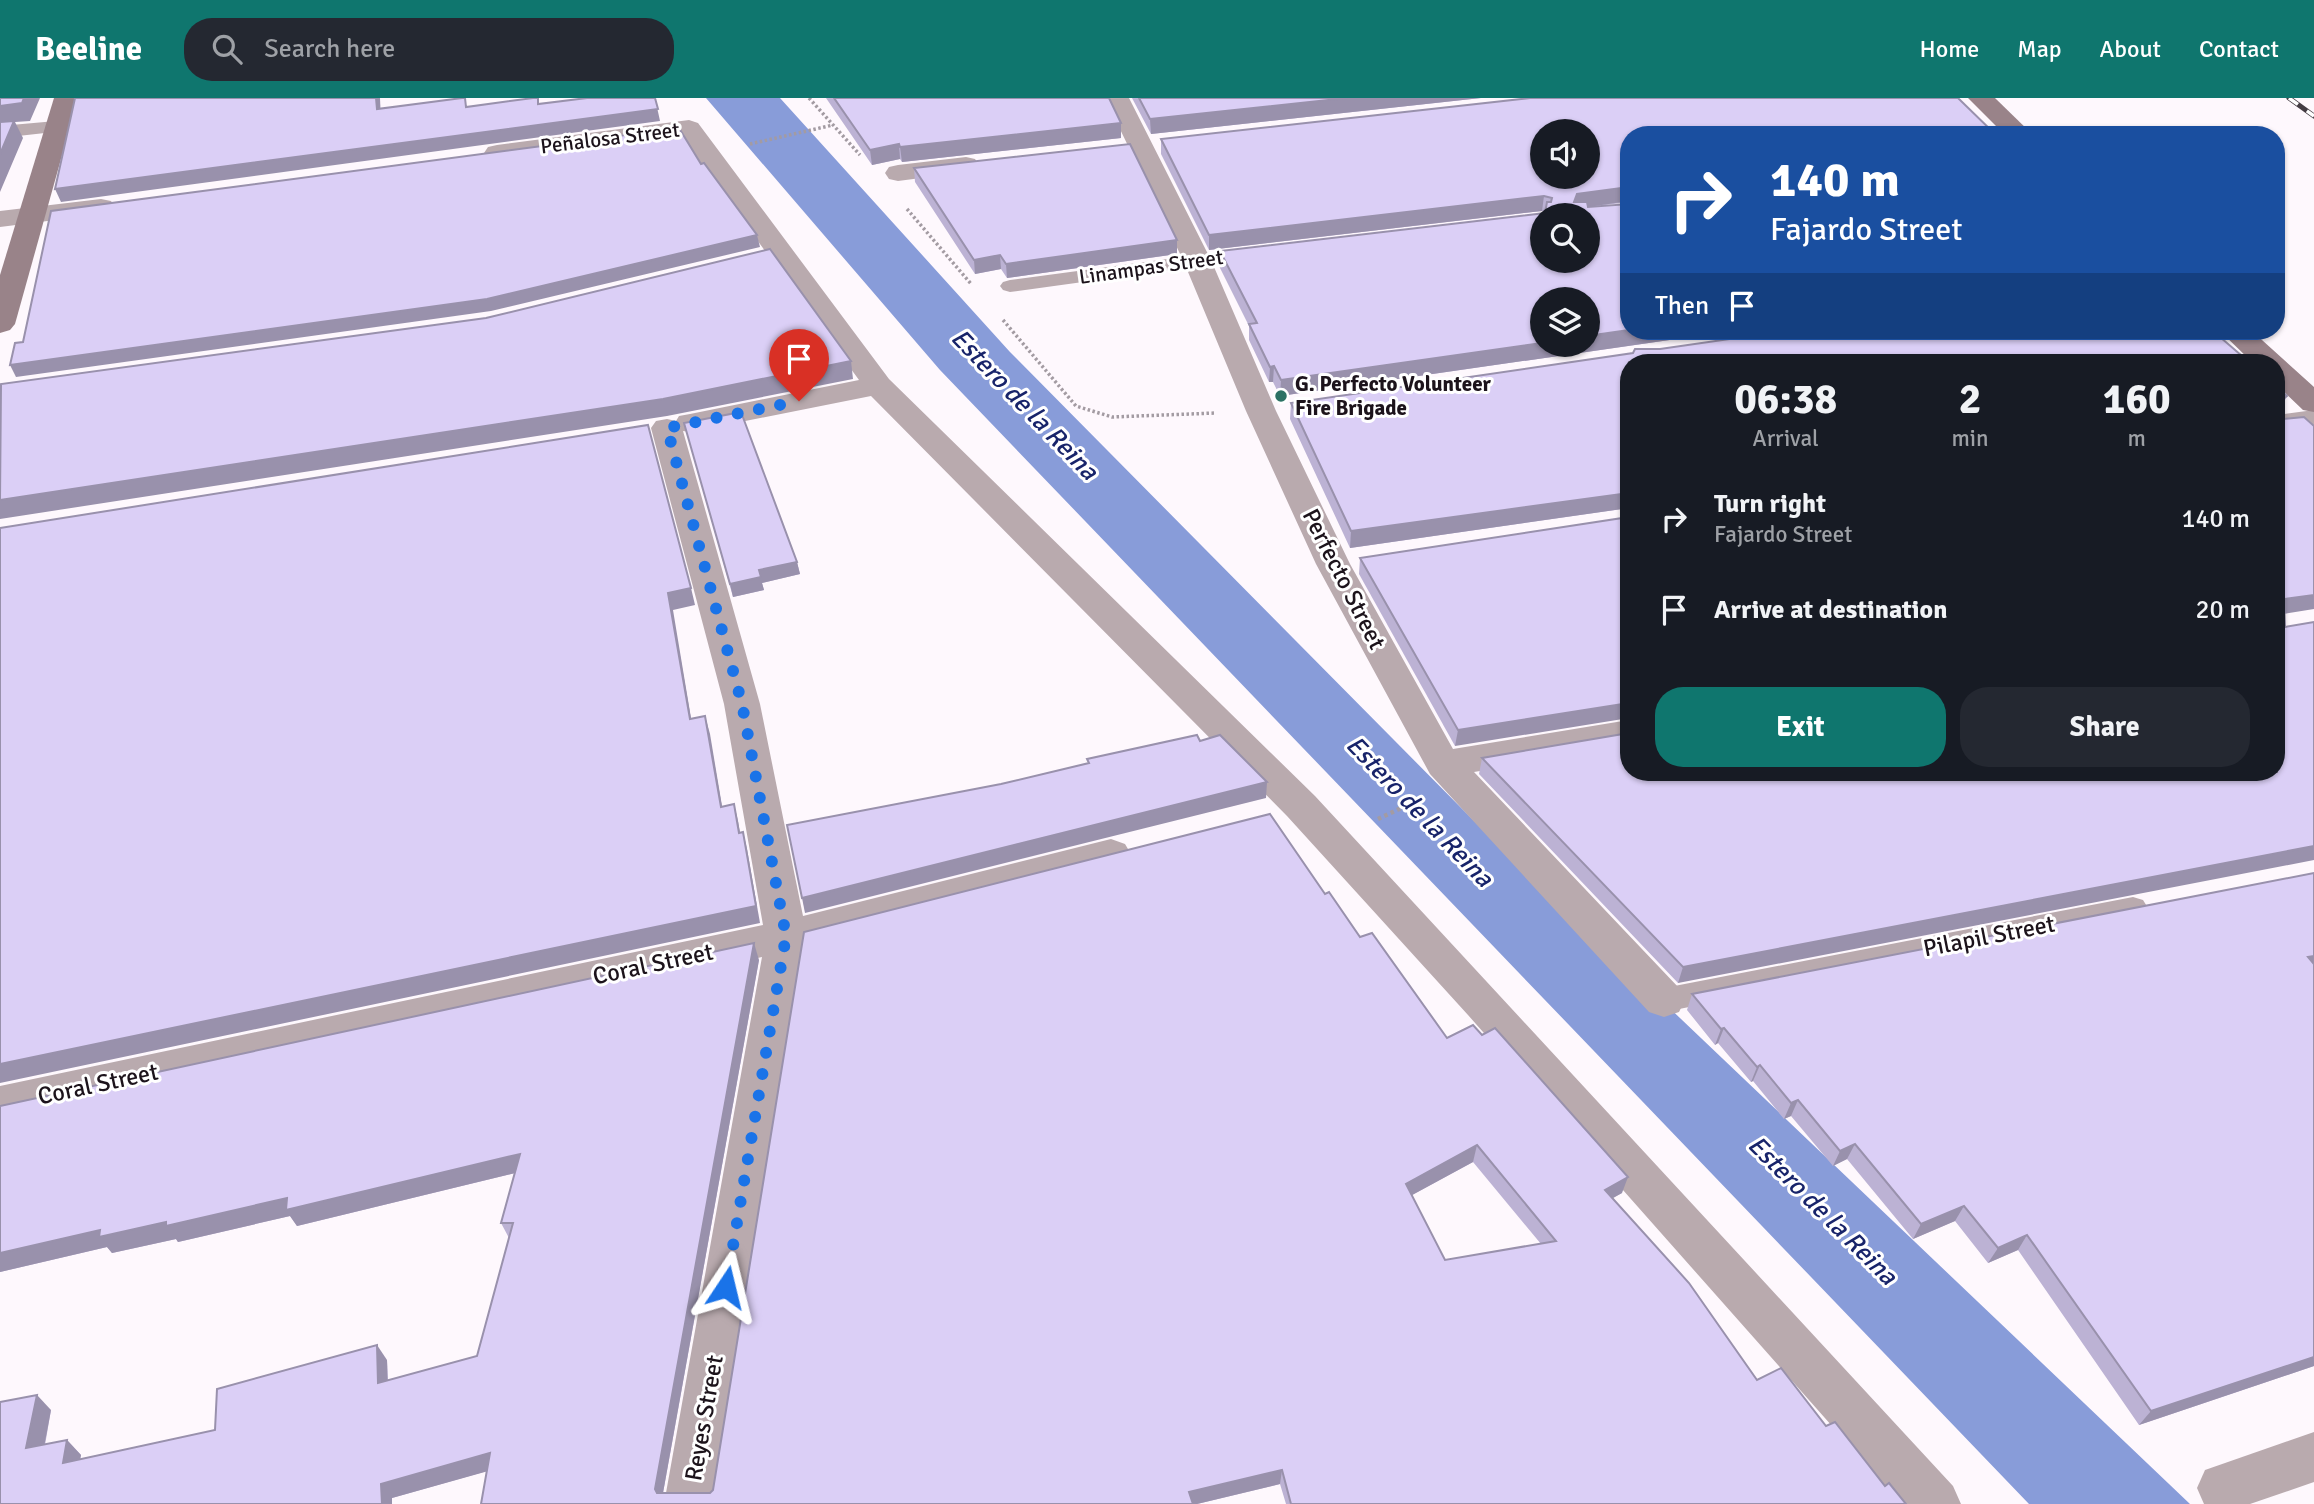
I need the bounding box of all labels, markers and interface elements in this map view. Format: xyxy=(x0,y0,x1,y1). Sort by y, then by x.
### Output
search box xyxy=(184,18,674,81)
text: Beeline xyxy=(35,29,142,70)
icon: search xyxy=(208,30,246,68)
text: Search here xyxy=(264,33,395,65)
text: Home xyxy=(1919,34,1979,64)
text: Map xyxy=(2017,34,2062,64)
text: About xyxy=(2100,34,2161,64)
text: Contact xyxy=(2199,34,2279,64)
street label: Peñalosa Street xyxy=(539,117,681,159)
map controls xyxy=(1530,119,1600,357)
button: sound xyxy=(1530,119,1600,189)
text: 140 m xyxy=(1770,150,1900,210)
icon: right xyxy=(1655,154,1746,245)
button: search xyxy=(1530,203,1600,273)
text: Fajardo Street xyxy=(1770,210,1963,249)
street label: Linampas Street xyxy=(1077,244,1225,290)
button: layers xyxy=(1530,287,1600,357)
icon: arrive xyxy=(1723,287,1761,325)
text: Then xyxy=(1655,290,1709,322)
water label: Estero de la Reina xyxy=(944,322,1105,488)
pin xyxy=(769,329,829,401)
icon: arrive xyxy=(780,340,818,378)
place label: G. Perfecto Volunteer Fire Brigade xyxy=(1295,371,1492,421)
text: 06:38 xyxy=(1734,374,1837,425)
text: 2 xyxy=(1959,374,1981,425)
text: 160 xyxy=(2103,374,2171,425)
marker: G. Perfecto Volunteer Fire Brigade xyxy=(1273,388,1289,404)
text: Arrival xyxy=(1753,424,1819,453)
text: min xyxy=(1951,424,1989,453)
text: m xyxy=(2128,424,2146,453)
text: Turn right xyxy=(1714,488,1826,520)
icon: right xyxy=(1655,500,1693,538)
text: 140 m xyxy=(2181,503,2250,535)
street label: Perfecto Street xyxy=(1296,504,1392,654)
text: Fajardo Street xyxy=(1714,520,1852,549)
icon: arrive xyxy=(1655,591,1693,629)
text: Arrive at destination xyxy=(1714,594,1947,626)
text: 20 m xyxy=(2195,594,2250,626)
button: Exit xyxy=(1655,687,1946,767)
button: Share xyxy=(1960,687,2250,767)
water label: Estero de la Reina xyxy=(1339,729,1500,895)
street label: Pilapil Street xyxy=(1921,909,2057,963)
street label: Coral Street xyxy=(590,937,716,991)
street label: Coral Street xyxy=(35,1057,161,1111)
water label: Estero de la Reina xyxy=(1741,1129,1904,1293)
position arrow xyxy=(689,1250,763,1324)
street label: Reyes Street xyxy=(678,1353,730,1483)

